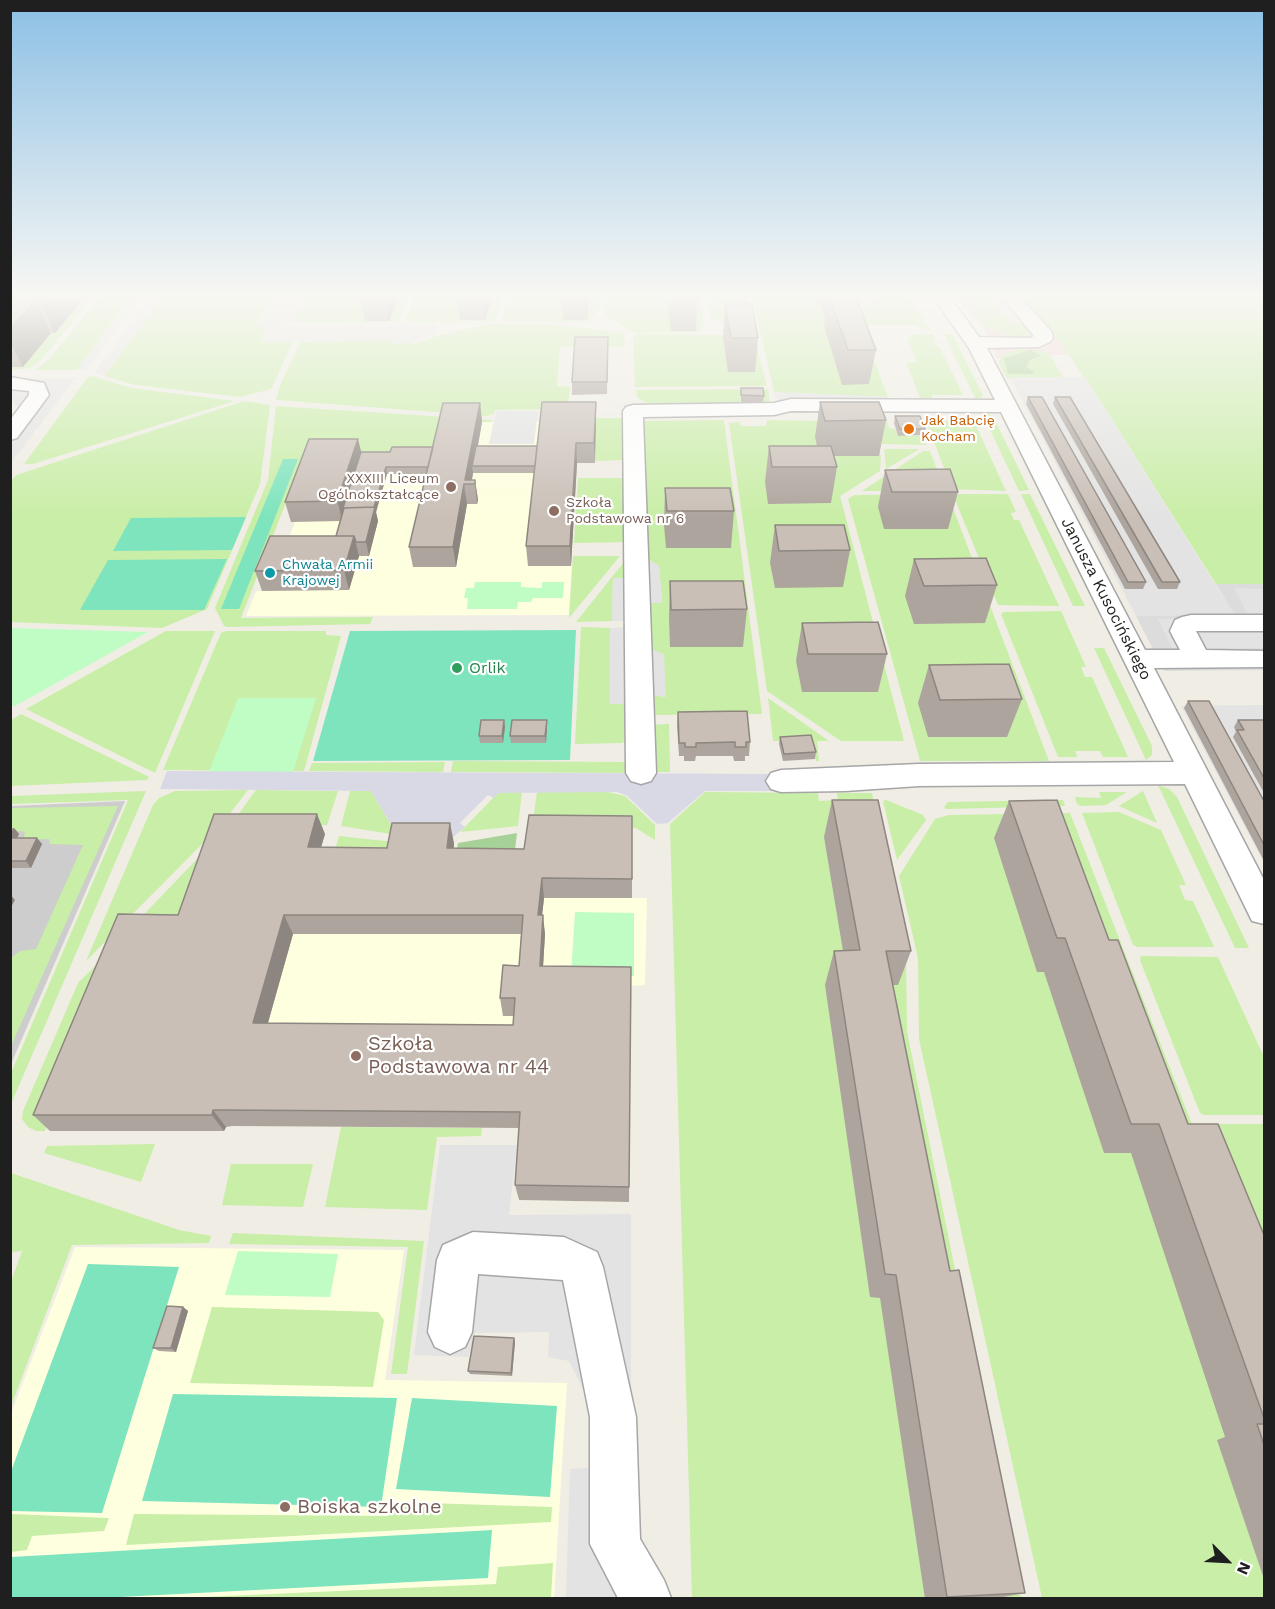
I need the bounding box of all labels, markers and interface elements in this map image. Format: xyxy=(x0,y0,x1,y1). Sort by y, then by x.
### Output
place label: Jak Babcię Kocham xyxy=(921,413,995,446)
marker: Jak Babcię Kocham xyxy=(902,422,916,436)
place label: XXXIII Liceum Ogólnokształcące xyxy=(318,471,439,503)
marker: XXXIII Liceum Ogólnokształcące xyxy=(444,480,458,494)
place label: Szkoła Podstawowa nr 6 xyxy=(566,495,684,528)
marker: Szkoła Podstawowa nr 6 xyxy=(547,504,561,518)
street label: Janusza Kusocińskiego xyxy=(1057,515,1155,683)
place label: Chwała Armii Krajowej xyxy=(282,557,373,590)
marker: Chwała Armii Krajowej xyxy=(263,566,277,580)
place label: Orlik xyxy=(469,658,506,678)
marker: Orlik xyxy=(450,661,464,675)
place label: Szkoła Podstawowa nr 44 xyxy=(368,1032,549,1079)
marker: Szkoła Podstawowa nr 44 xyxy=(349,1049,363,1063)
place label: Boiska szkolne xyxy=(297,1495,441,1519)
marker: Boiska szkolne xyxy=(278,1500,292,1514)
north arrow xyxy=(1197,1531,1257,1591)
text: N xyxy=(1233,1559,1255,1578)

